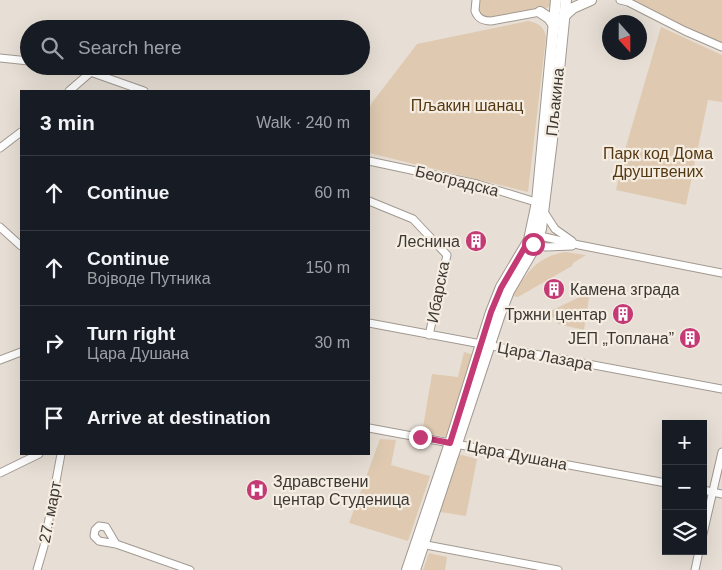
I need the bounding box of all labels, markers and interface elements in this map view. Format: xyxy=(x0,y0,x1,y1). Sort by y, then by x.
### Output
north arrow xyxy=(602,15,647,60)
search box xyxy=(20,20,370,75)
icon: search xyxy=(38,34,66,62)
text: Search here xyxy=(78,37,182,58)
street label: Пљакина xyxy=(543,67,567,137)
park label: Пљакин шанац xyxy=(411,97,523,114)
text: 3 min xyxy=(40,111,95,134)
text: Walk · 240 m xyxy=(256,114,350,131)
park label: Парк код Дома Друштвених xyxy=(603,145,713,180)
street label: Београдска xyxy=(413,162,501,200)
icon: ahead xyxy=(40,179,68,207)
text: Continue xyxy=(87,182,169,203)
text: 60 m xyxy=(314,184,350,201)
building icon: Леснина xyxy=(464,229,488,253)
place label: Леснина xyxy=(397,233,460,250)
route start xyxy=(522,233,545,256)
text: Continue xyxy=(87,248,169,269)
icon: ahead xyxy=(40,254,68,282)
text: 150 m xyxy=(306,259,350,276)
street label: Ибарска xyxy=(424,260,452,324)
text: Војводе Путника xyxy=(87,270,211,287)
building icon: Камена зграда xyxy=(542,277,566,301)
place label: Камена зграда xyxy=(570,281,680,298)
building icon: Тржни центар xyxy=(611,302,635,326)
place label: Тржни центар xyxy=(505,306,607,323)
text: Turn right xyxy=(87,323,175,344)
building icon: ЈЕП „Топлана” xyxy=(678,326,702,350)
icon: right xyxy=(40,329,68,357)
place label: ЈЕП „Топлана” xyxy=(568,330,674,347)
text: 30 m xyxy=(314,334,350,351)
street label: Цара Лазара xyxy=(496,338,594,374)
text: Цара Душана xyxy=(87,345,189,362)
icon: arrive xyxy=(40,404,68,432)
text: Arrive at destination xyxy=(87,407,271,428)
map controls xyxy=(662,420,707,555)
button: + xyxy=(662,420,707,465)
route end xyxy=(409,426,432,449)
street label: Цара Душана xyxy=(465,437,569,473)
button: − xyxy=(662,465,707,510)
place label: Здравствени центар Студеница xyxy=(273,473,410,508)
hospital icon: Здравствени центар Студеница xyxy=(245,478,269,502)
street label: 27. март xyxy=(36,479,64,544)
button: layers xyxy=(662,510,707,555)

